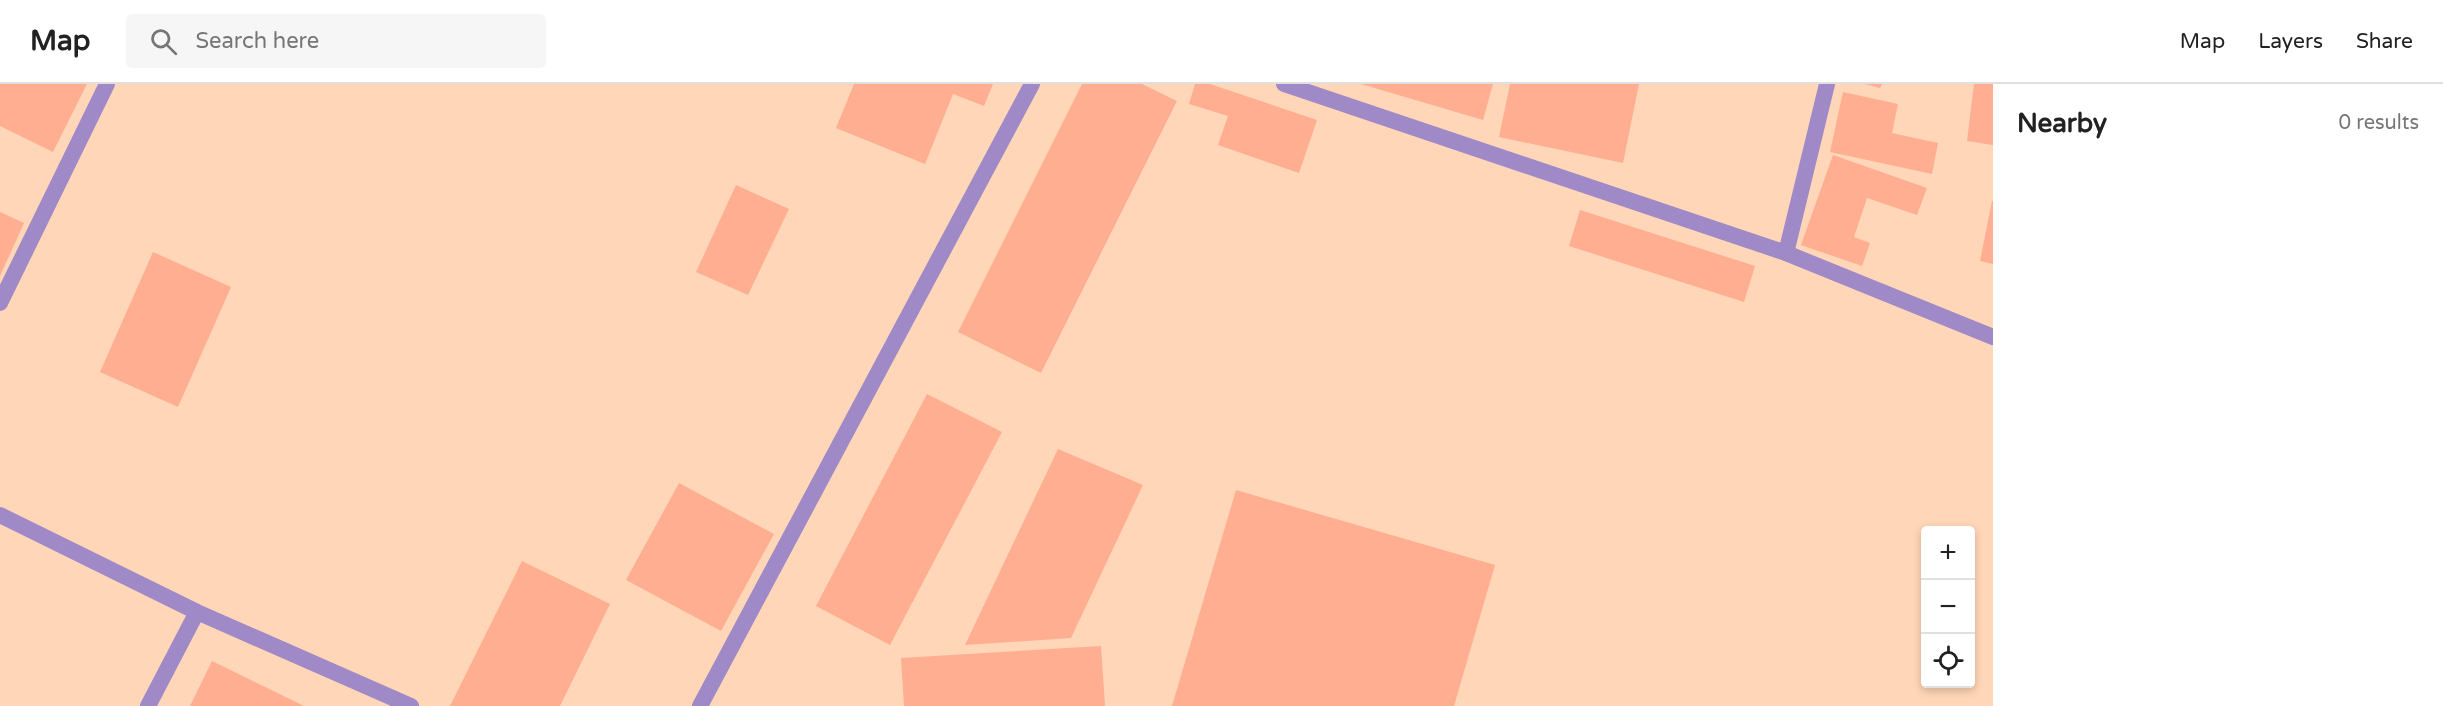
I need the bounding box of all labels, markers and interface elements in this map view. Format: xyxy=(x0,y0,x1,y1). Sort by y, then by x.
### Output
search box xyxy=(126,14,546,68)
text: Map xyxy=(30,24,90,58)
icon: search xyxy=(147,25,180,58)
text: Search here xyxy=(195,28,319,54)
text: Map xyxy=(2180,29,2225,54)
text: Layers xyxy=(2258,29,2323,54)
text: Share xyxy=(2356,29,2413,54)
text: Nearby xyxy=(2017,108,2107,139)
text: 0 results xyxy=(2339,111,2419,135)
map controls xyxy=(1921,526,1975,688)
button: + xyxy=(1921,526,1975,580)
button: − xyxy=(1921,580,1975,634)
button: locate xyxy=(1921,634,1975,688)

